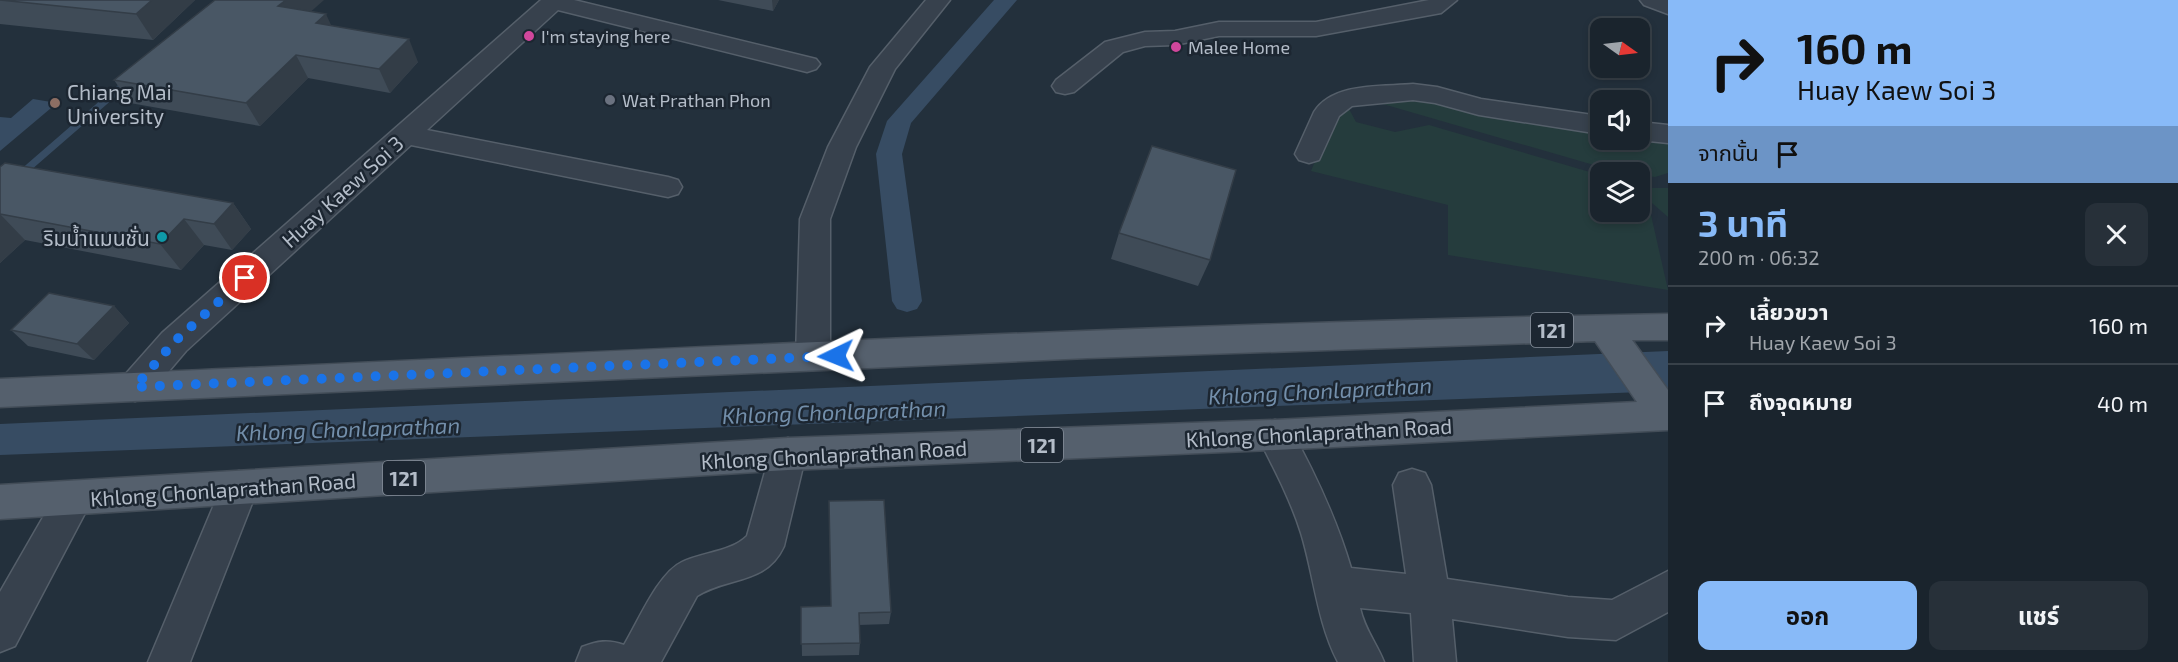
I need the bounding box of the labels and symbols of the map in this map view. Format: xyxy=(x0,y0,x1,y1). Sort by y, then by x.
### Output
north arrow xyxy=(1590,18,1650,78)
place label: I'm staying here xyxy=(541,25,670,47)
marker: I'm staying here xyxy=(522,29,536,43)
place label: Malee Home xyxy=(1188,36,1290,58)
marker: Malee Home xyxy=(1169,40,1183,54)
place label: Chiang Mai University xyxy=(67,79,172,128)
place label: Wat Prathan Phon xyxy=(622,89,771,111)
marker: Wat Prathan Phon xyxy=(603,93,617,107)
marker: Chiang Mai University xyxy=(48,96,62,110)
street label: Huay Kaew Soi 3 xyxy=(276,130,408,252)
place label: ริมน้ำแมนชั่น xyxy=(43,224,150,250)
marker: ริมน้ำแมนชั่น xyxy=(155,230,169,244)
pin xyxy=(219,252,270,303)
road number: 121 xyxy=(1531,313,1573,347)
position arrow xyxy=(804,324,868,388)
water label: Khlong Chonlaprathan xyxy=(1207,371,1433,409)
water label: Khlong Chonlaprathan xyxy=(721,394,947,428)
water label: Khlong Chonlaprathan xyxy=(235,411,461,445)
street label: Khlong Chonlaprathan Road xyxy=(1185,413,1453,451)
road number: 121 xyxy=(1021,428,1063,462)
street label: Khlong Chonlaprathan Road xyxy=(700,435,968,473)
road number: 121 xyxy=(383,461,425,495)
street label: Khlong Chonlaprathan Road xyxy=(89,467,357,511)

